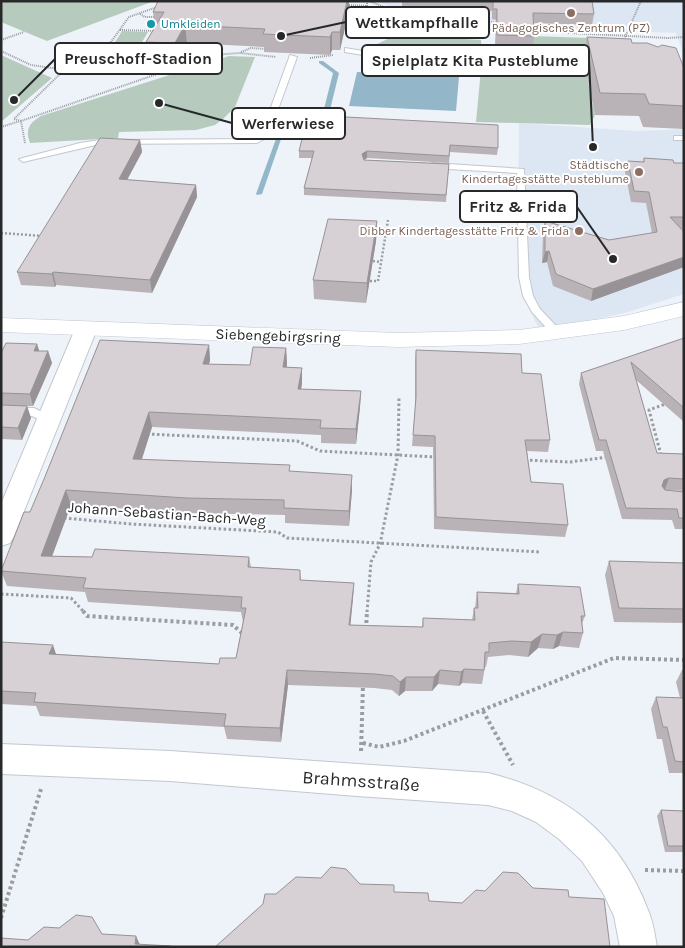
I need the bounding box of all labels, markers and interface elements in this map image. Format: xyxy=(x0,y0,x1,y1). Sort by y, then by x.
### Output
callout: Wettkampfhalle xyxy=(346,7,489,38)
marker: Pädagogisches Zentrum (PZ) xyxy=(565,7,577,19)
text: Wettkampfhalle xyxy=(356,13,478,32)
place label: Umkleiden xyxy=(161,17,220,31)
marker: Umkleiden xyxy=(145,18,157,30)
place label: Pädagogisches Zentrum (PZ) xyxy=(492,21,650,35)
callout: Preuschoff-Stadion xyxy=(55,43,222,74)
callout: Spielplatz Kita Pusteblume xyxy=(362,45,589,76)
text: Preuschoff-Stadion xyxy=(64,49,212,68)
text: Spielplatz Kita Pusteblume xyxy=(371,51,579,70)
callout: Werferwiese xyxy=(232,108,345,139)
text: Werferwiese xyxy=(242,114,334,133)
place label: Städtische Kindertagesstätte Pusteblume xyxy=(461,158,629,186)
marker: Städtische Kindertagesstätte Pusteblume xyxy=(633,166,645,178)
callout: Fritz & Frida xyxy=(460,191,577,222)
text: Fritz & Frida xyxy=(469,197,567,216)
place label: Dibber Kindertagesstätte Fritz & Frida xyxy=(359,224,569,238)
marker: Dibber Kindertagesstätte Fritz & Frida xyxy=(573,225,585,237)
street label: Siebengebirgsring xyxy=(215,325,341,347)
street label: Johann-Sebastian-Bach-Weg xyxy=(68,498,267,530)
street label: Brahmsstraße xyxy=(302,766,420,796)

